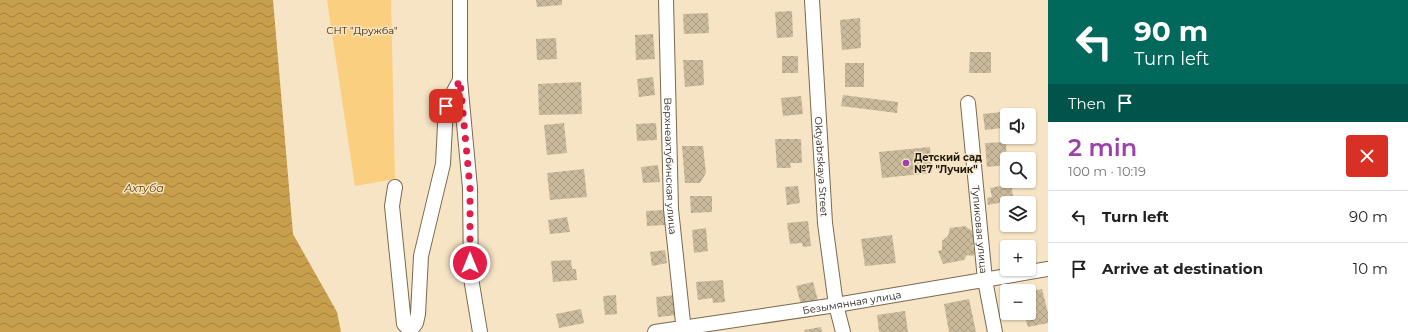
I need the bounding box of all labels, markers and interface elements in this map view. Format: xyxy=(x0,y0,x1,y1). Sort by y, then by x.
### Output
text: 90 m xyxy=(1134,14,1208,48)
icon: left xyxy=(1068,16,1120,68)
park label: СНТ "Дружба" xyxy=(326,24,398,37)
text: Turn left xyxy=(1134,48,1209,70)
pin xyxy=(429,89,463,123)
icon: arrive xyxy=(1114,92,1136,114)
text: Then xyxy=(1068,94,1106,113)
icon: arrive xyxy=(435,95,457,117)
street label: Верхнеахтубинская улица xyxy=(662,97,680,235)
map controls xyxy=(1000,108,1036,320)
button: sound xyxy=(1000,108,1036,144)
street label: Oktyabrskaya Street xyxy=(812,116,831,217)
text: 2 min xyxy=(1068,133,1137,162)
button: close xyxy=(1346,135,1388,177)
place label: Детский сад №7 "Лучик" xyxy=(914,151,982,176)
button: search xyxy=(1000,152,1036,188)
marker: Детский сад №7 "Лучик" xyxy=(901,158,911,168)
text: 100 m · 10:19 xyxy=(1068,163,1146,179)
water label: Ахтуба xyxy=(123,181,164,195)
street label: Тупиковая улица xyxy=(969,185,991,274)
button: layers xyxy=(1000,196,1036,232)
icon: left xyxy=(1068,206,1090,228)
text: Turn left xyxy=(1102,207,1169,226)
text: 90 m xyxy=(1349,207,1388,226)
button: + xyxy=(1000,240,1036,276)
position arrow xyxy=(449,242,491,284)
icon: arrive xyxy=(1068,258,1090,280)
text: Arrive at destination xyxy=(1102,259,1263,278)
text: 10 m xyxy=(1353,259,1388,278)
button: − xyxy=(1000,284,1036,320)
street label: Безымянная улица xyxy=(801,288,902,316)

